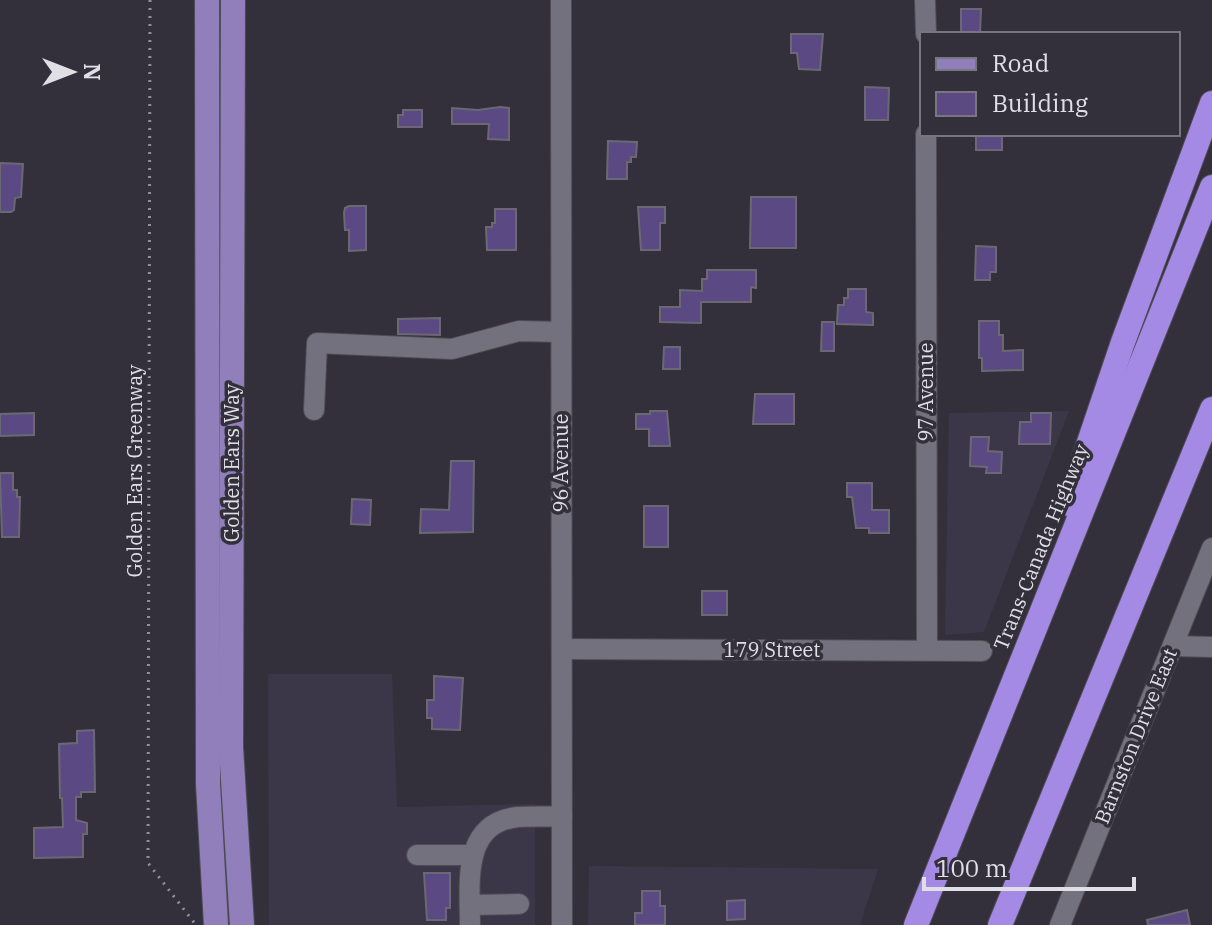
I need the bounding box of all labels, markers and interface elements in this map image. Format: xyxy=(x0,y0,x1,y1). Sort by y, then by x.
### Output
north arrow xyxy=(32,32,112,112)
legend xyxy=(920,32,1180,136)
text: Road xyxy=(992,47,1049,79)
text: N xyxy=(78,63,107,81)
text: Building xyxy=(992,87,1088,119)
street label: 97 Avenue xyxy=(912,343,939,441)
street label: Golden Ears Greenway xyxy=(121,364,148,578)
street label: Golden Ears Way xyxy=(218,383,245,542)
street label: 96 Avenue xyxy=(547,414,574,512)
street label: Trans-Canada Highway xyxy=(987,439,1094,654)
street label: 179 Street xyxy=(724,636,820,663)
street label: Barnston Drive East xyxy=(1088,644,1183,828)
scale bar xyxy=(924,841,1134,891)
text: 100 m xyxy=(936,852,1008,884)

